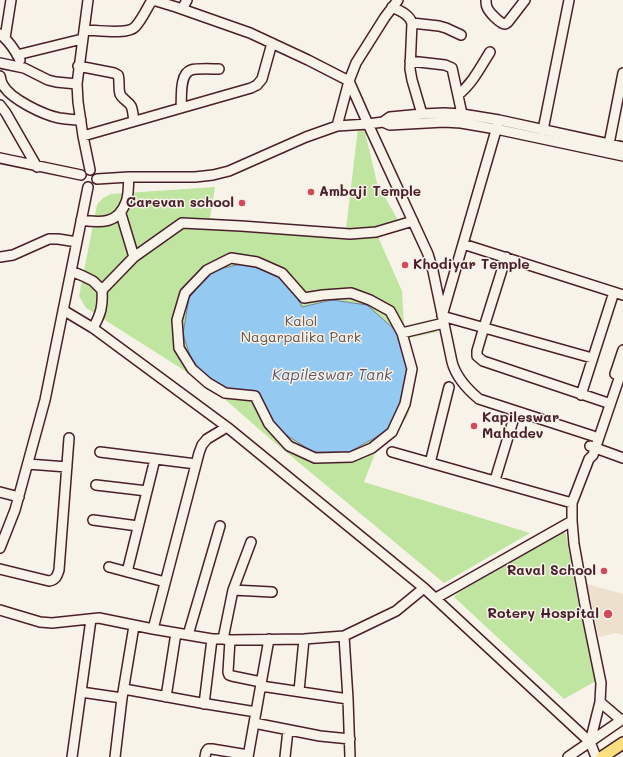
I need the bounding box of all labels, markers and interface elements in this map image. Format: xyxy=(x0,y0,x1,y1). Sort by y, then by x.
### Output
place label: Ambaji Temple xyxy=(319,184,421,200)
marker: Ambaji Temple xyxy=(306,187,316,197)
place label: Carevan school xyxy=(126,195,234,211)
marker: Carevan school xyxy=(237,198,247,208)
place label: Khodiyar Temple xyxy=(413,257,530,273)
marker: Khodiyar Temple xyxy=(400,260,410,270)
park label: Kalol Nagarpalika Park xyxy=(241,314,361,346)
water label: Kapileswar Tank xyxy=(272,366,392,384)
place label: Kapileswar Mahadev xyxy=(482,410,559,442)
marker: Kapileswar Mahadev xyxy=(469,421,479,431)
place label: Raval School xyxy=(507,563,596,579)
marker: Raval School xyxy=(599,566,609,576)
place label: Rotery Hospital xyxy=(487,606,599,622)
marker: Rotery Hospital xyxy=(602,608,614,620)

